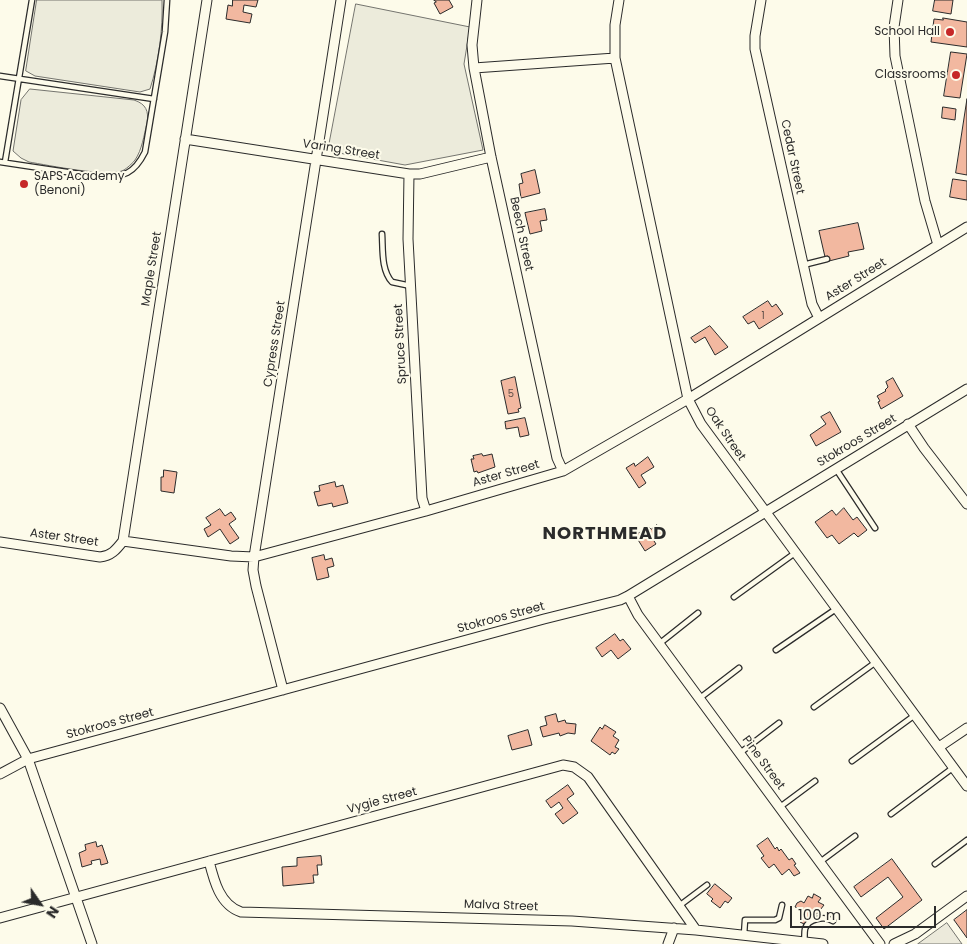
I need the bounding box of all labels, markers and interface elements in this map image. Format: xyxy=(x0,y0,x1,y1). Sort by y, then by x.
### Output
place label: School Hall xyxy=(874,25,940,39)
marker: School Hall xyxy=(944,26,956,38)
place label: Classrooms xyxy=(875,68,946,82)
marker: Classrooms xyxy=(950,69,962,81)
street label: Cedar Street xyxy=(777,118,807,196)
street label: Varing Street xyxy=(301,137,381,163)
place label: SAPS Academy (Benoni) xyxy=(34,170,124,198)
marker: SAPS Academy (Benoni) xyxy=(18,178,30,190)
street label: Beech Street xyxy=(506,196,536,272)
street label: Maple Street xyxy=(139,231,165,307)
street label: Aster Street xyxy=(823,256,889,304)
street label: Cypress Street xyxy=(261,300,289,388)
street label: Spruce Street xyxy=(392,303,410,385)
house number: 1 xyxy=(761,310,765,322)
house number: 5 xyxy=(508,388,514,400)
street label: Oak Street xyxy=(702,404,748,464)
street label: Stokroos Street xyxy=(815,412,899,470)
street label: Aster Street xyxy=(471,458,541,490)
district label: NORTHMEAD xyxy=(541,523,669,545)
street label: Aster Street xyxy=(29,526,99,550)
street label: Stokroos Street xyxy=(456,599,546,637)
street label: Stokroos Street xyxy=(65,705,155,743)
street label: Pine Street xyxy=(739,733,787,793)
street label: Vygie Street xyxy=(346,785,418,817)
north arrow xyxy=(15,879,65,929)
scale bar xyxy=(792,896,938,928)
street label: Malva Street xyxy=(463,898,539,914)
text: N xyxy=(41,902,64,922)
text: 100 m xyxy=(798,904,841,925)

